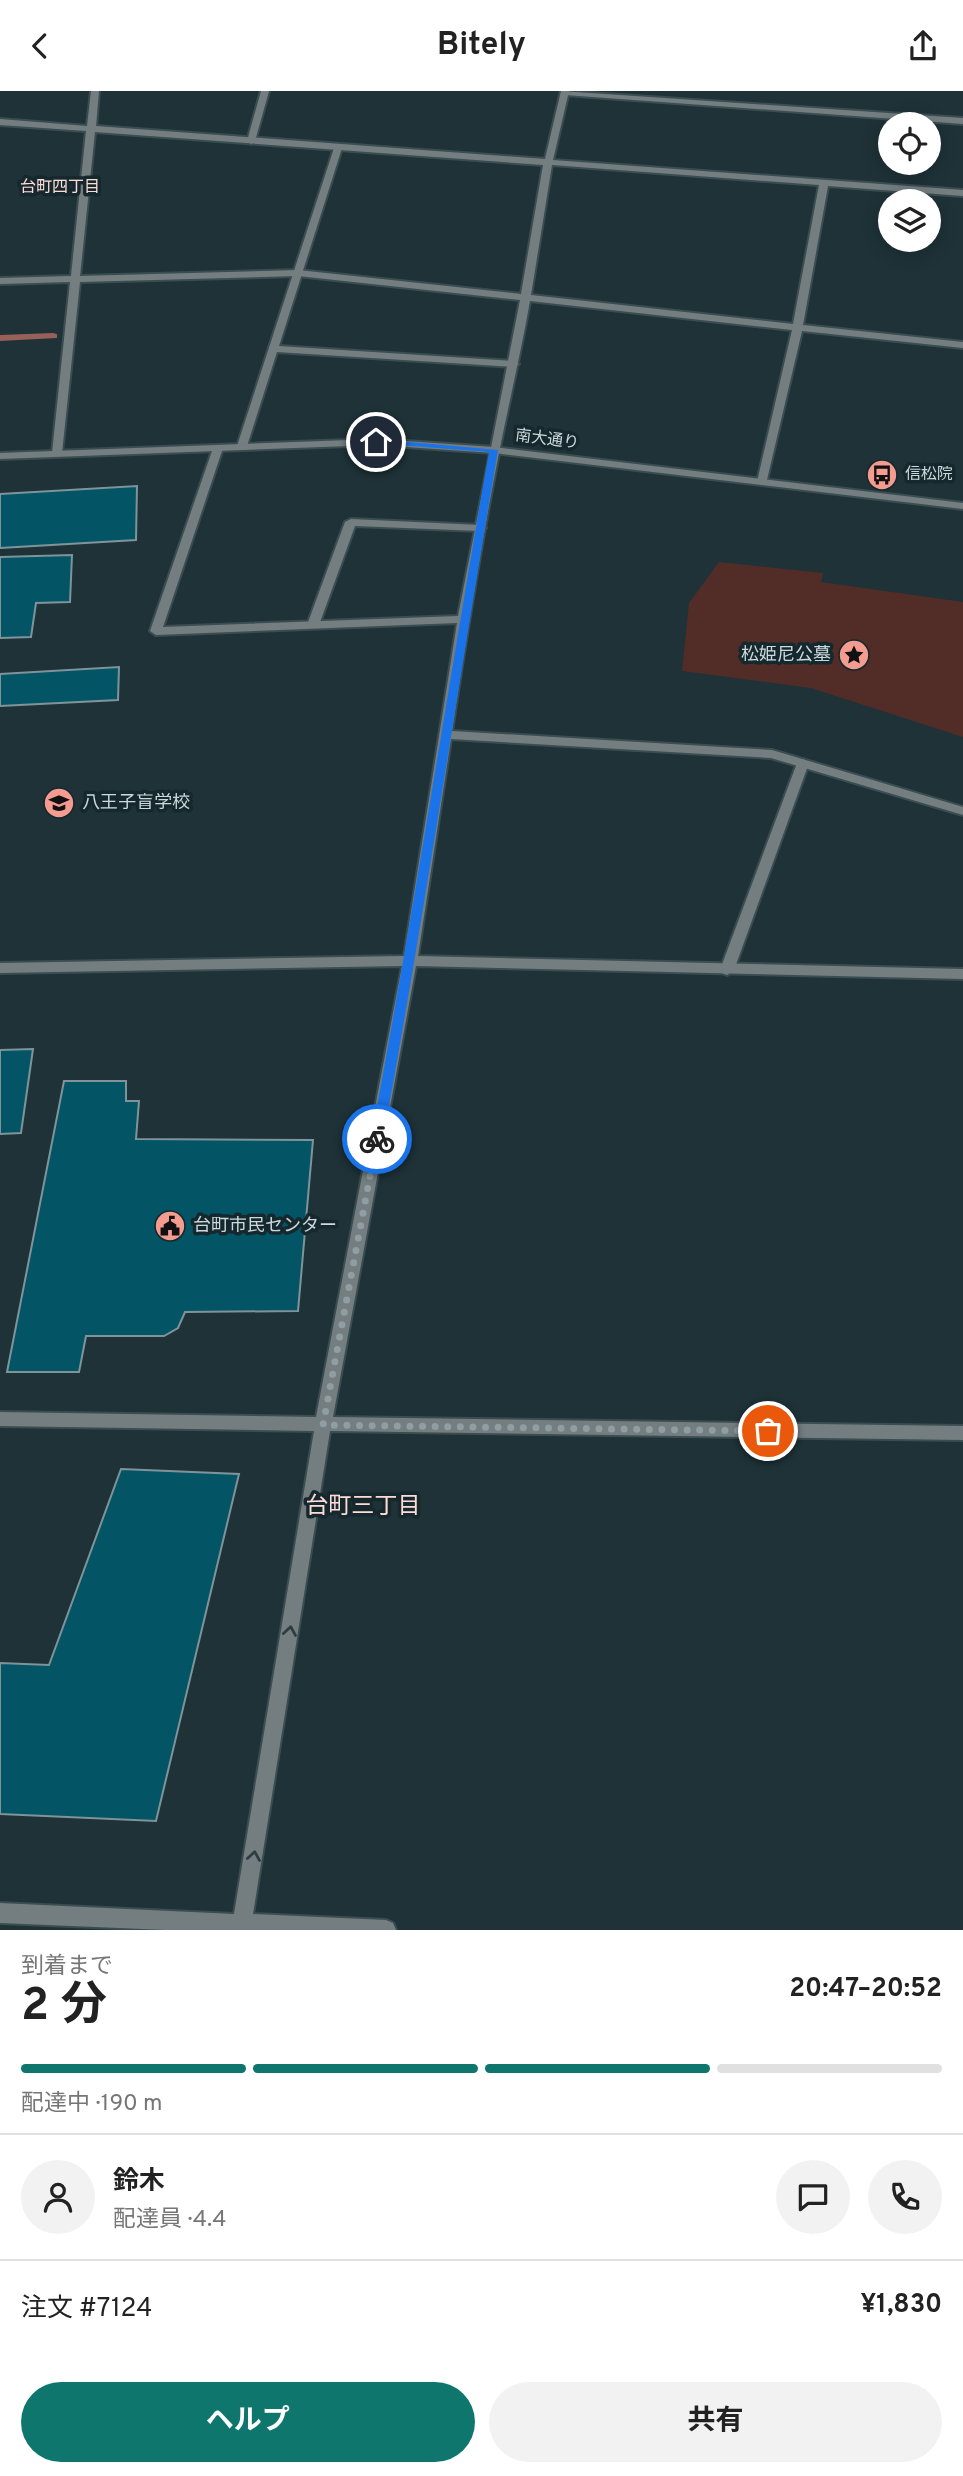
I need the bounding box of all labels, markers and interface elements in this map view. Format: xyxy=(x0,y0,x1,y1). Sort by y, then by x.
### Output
text: Bitely xyxy=(437,26,526,66)
icon: back xyxy=(21,27,59,65)
icon: share xyxy=(904,27,942,65)
map controls xyxy=(878,112,941,252)
button: locate xyxy=(878,112,941,175)
district label: 台町四丁目 xyxy=(20,178,100,198)
button: layers xyxy=(878,189,941,252)
pin xyxy=(346,412,406,472)
icon: home xyxy=(357,423,395,461)
street label: 南大通り xyxy=(514,426,580,454)
bus stop icon: 信松院 xyxy=(865,458,899,492)
place label: 信松院 xyxy=(905,465,953,485)
place icon: 松姫尼公墓 xyxy=(837,638,871,672)
place label: 松姫尼公墓 xyxy=(741,644,831,667)
school or university icon: 八王子盲学校 xyxy=(42,786,76,820)
place label: 八王子盲学校 xyxy=(82,792,190,815)
courier xyxy=(342,1104,412,1174)
icon: bike xyxy=(358,1120,396,1158)
public building icon: 台町市民センター xyxy=(153,1209,187,1243)
place label: 台町市民センター xyxy=(193,1215,337,1238)
pin xyxy=(738,1401,798,1461)
icon: bag xyxy=(749,1412,787,1450)
district label: 台町三丁目 xyxy=(306,1493,421,1522)
one-way arrow xyxy=(282,1625,297,1637)
one-way arrow xyxy=(246,1850,261,1862)
text: 到着まで xyxy=(21,1953,113,1982)
text: 20:47–20:52 xyxy=(789,1973,942,2006)
text: 2 分 xyxy=(21,1978,107,2037)
text: 配達中 · 190 m xyxy=(21,2090,163,2119)
button: person xyxy=(21,2160,95,2234)
button: chat xyxy=(776,2160,850,2234)
button: phone xyxy=(868,2160,942,2234)
text: 鈴木 xyxy=(113,2166,165,2199)
text: 配達員 · 4.4 xyxy=(113,2206,227,2235)
text: ¥1,830 xyxy=(860,2289,942,2322)
text: 注文 #7124 xyxy=(21,2293,152,2326)
button: ヘルプ xyxy=(21,2382,475,2462)
button: 共有 xyxy=(489,2382,942,2462)

